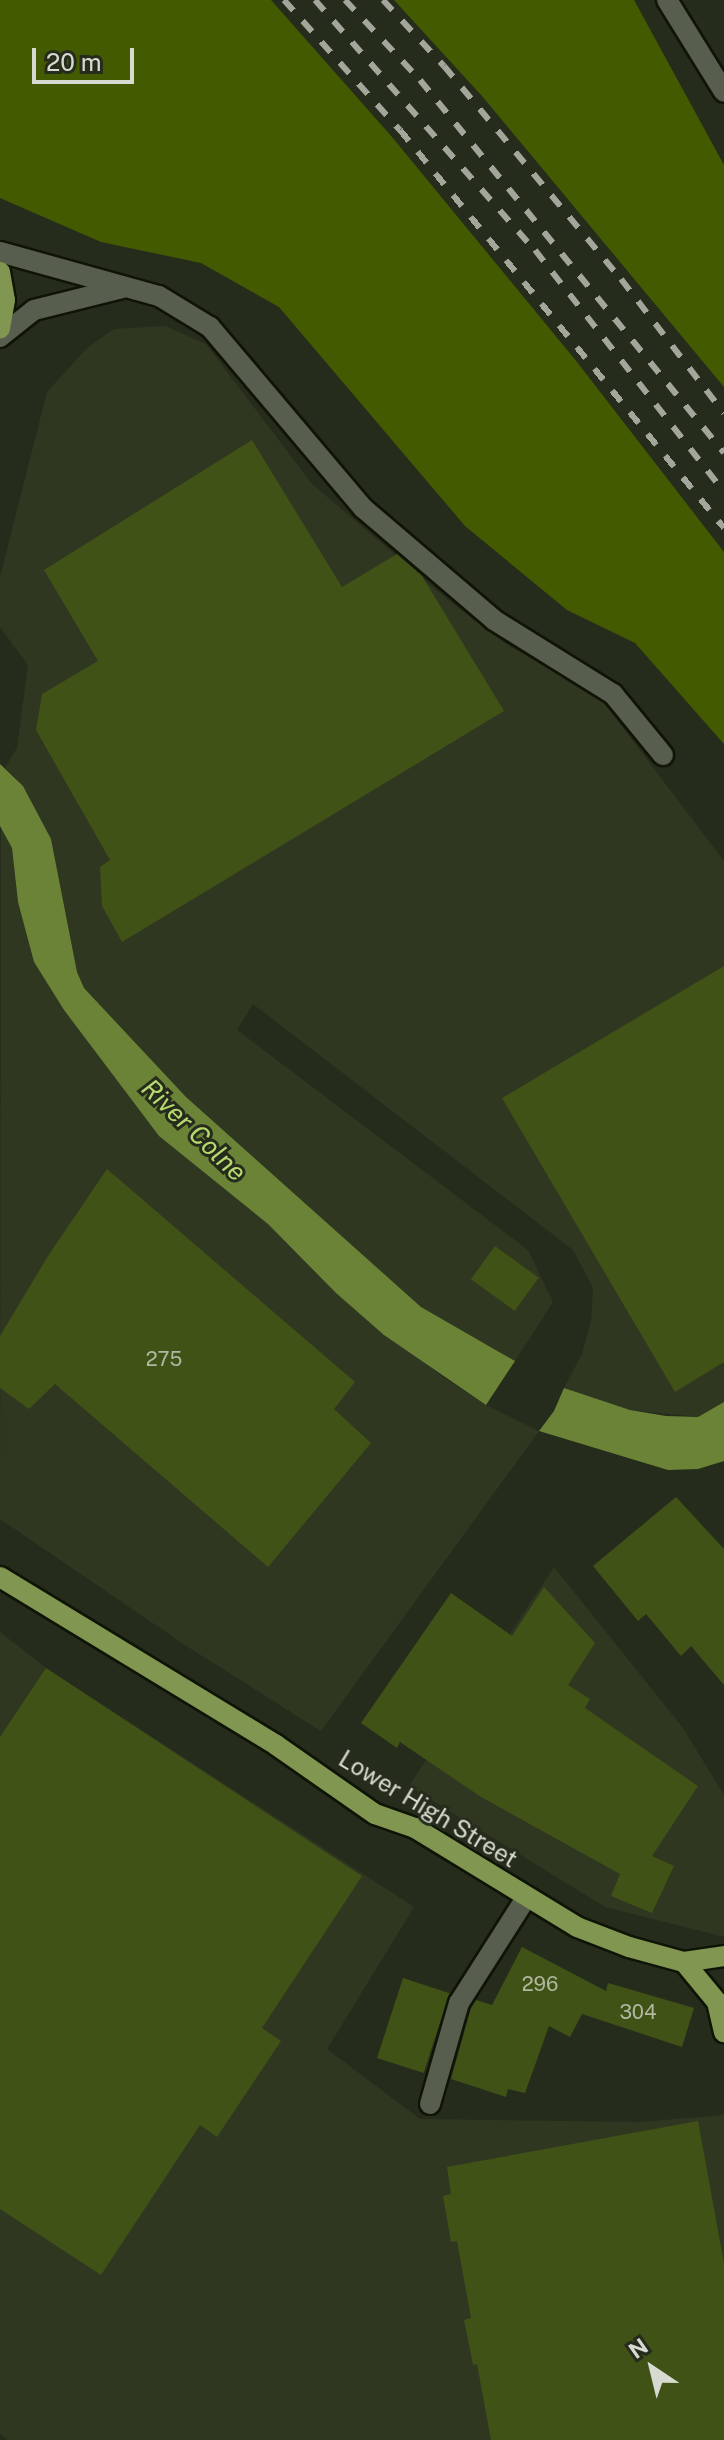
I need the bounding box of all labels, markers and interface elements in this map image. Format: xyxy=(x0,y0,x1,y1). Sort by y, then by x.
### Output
scale bar xyxy=(36,32,138,82)
text: 20 m xyxy=(46,48,102,76)
water label: River Colne xyxy=(135,1072,253,1188)
house number: 275 xyxy=(146,1347,182,1371)
street label: Lower High Street xyxy=(334,1744,522,1874)
house number: 296 xyxy=(522,1972,558,1996)
house number: 304 xyxy=(619,2000,657,2024)
north arrow xyxy=(612,2328,692,2408)
text: N xyxy=(624,2333,653,2364)

